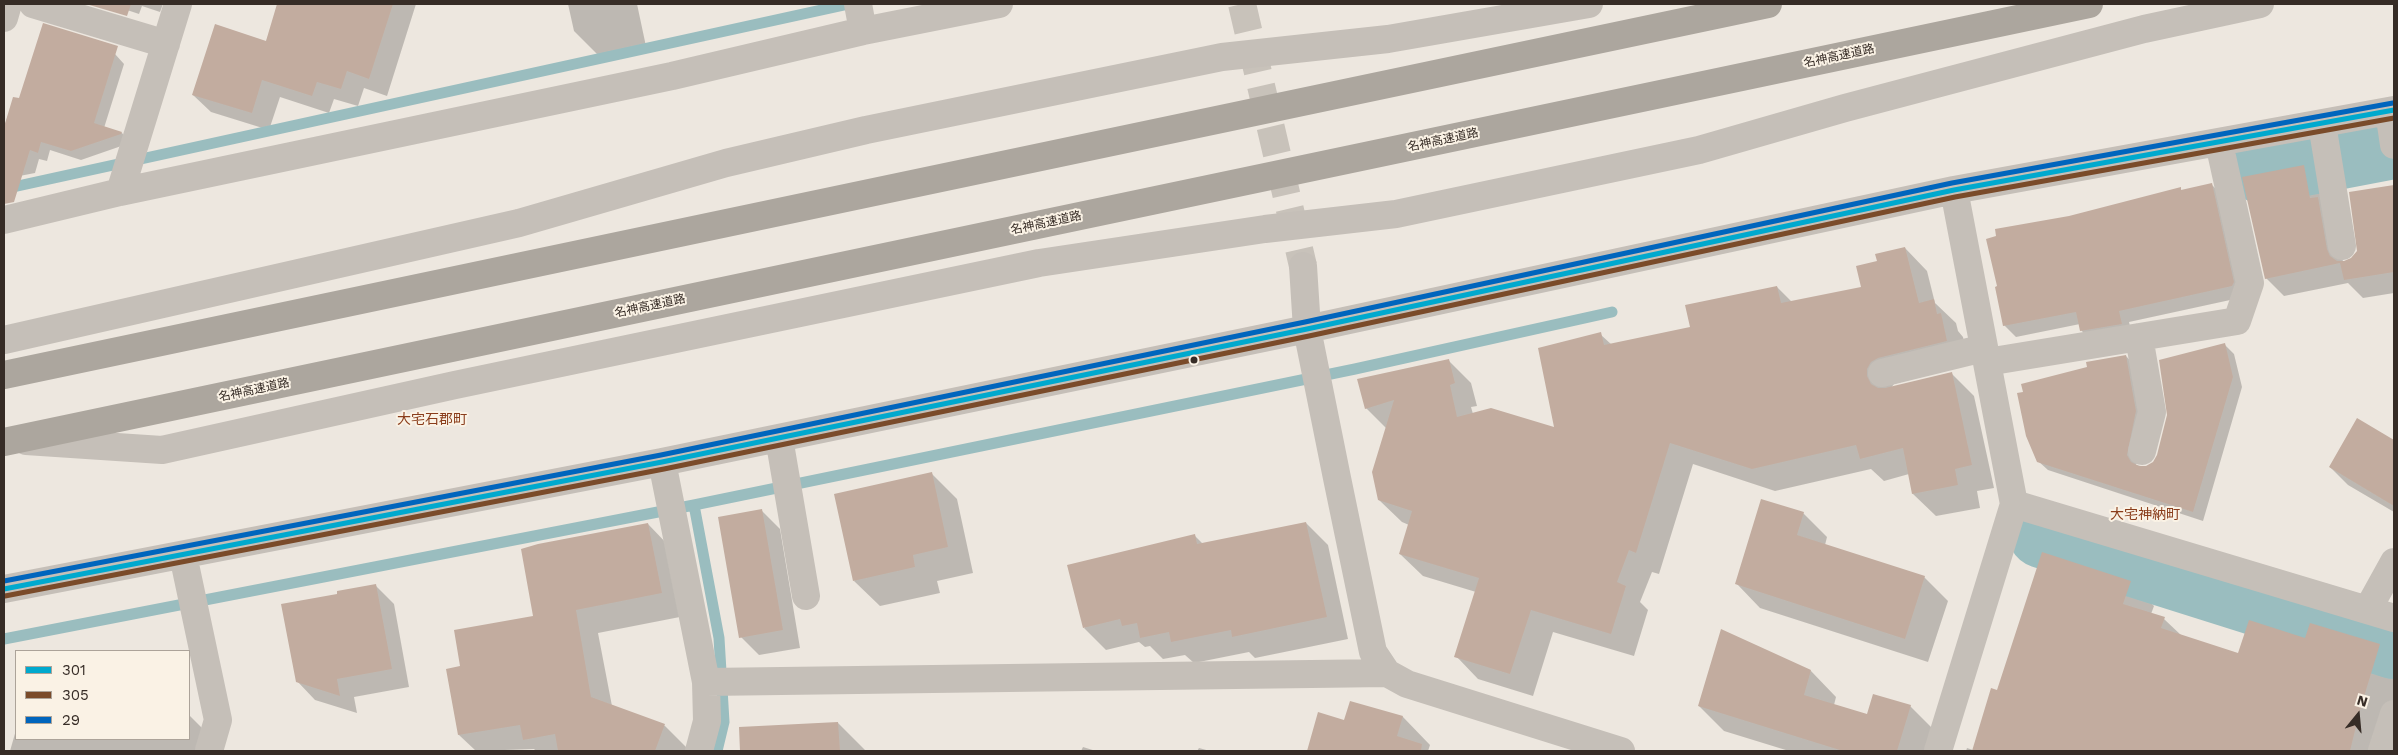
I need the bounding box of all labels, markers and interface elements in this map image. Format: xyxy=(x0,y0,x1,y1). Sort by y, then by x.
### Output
street label: 名神高速道路 xyxy=(1802,41,1876,71)
street label: 名神高速道路 xyxy=(1406,125,1480,155)
street label: 名神高速道路 xyxy=(1009,208,1083,238)
street label: 名神高速道路 xyxy=(613,291,687,321)
unlabelled marker xyxy=(1189,355,1199,365)
street label: 名神高速道路 xyxy=(217,375,291,405)
district label: 大宅石郡町 xyxy=(397,412,467,428)
district label: 大宅神納町 xyxy=(2110,507,2180,523)
legend xyxy=(15,650,190,740)
text: 301 xyxy=(62,661,86,679)
text: 305 xyxy=(62,686,89,704)
north arrow xyxy=(2333,690,2383,740)
text: N xyxy=(2355,691,2370,710)
text: 29 xyxy=(62,711,80,729)

